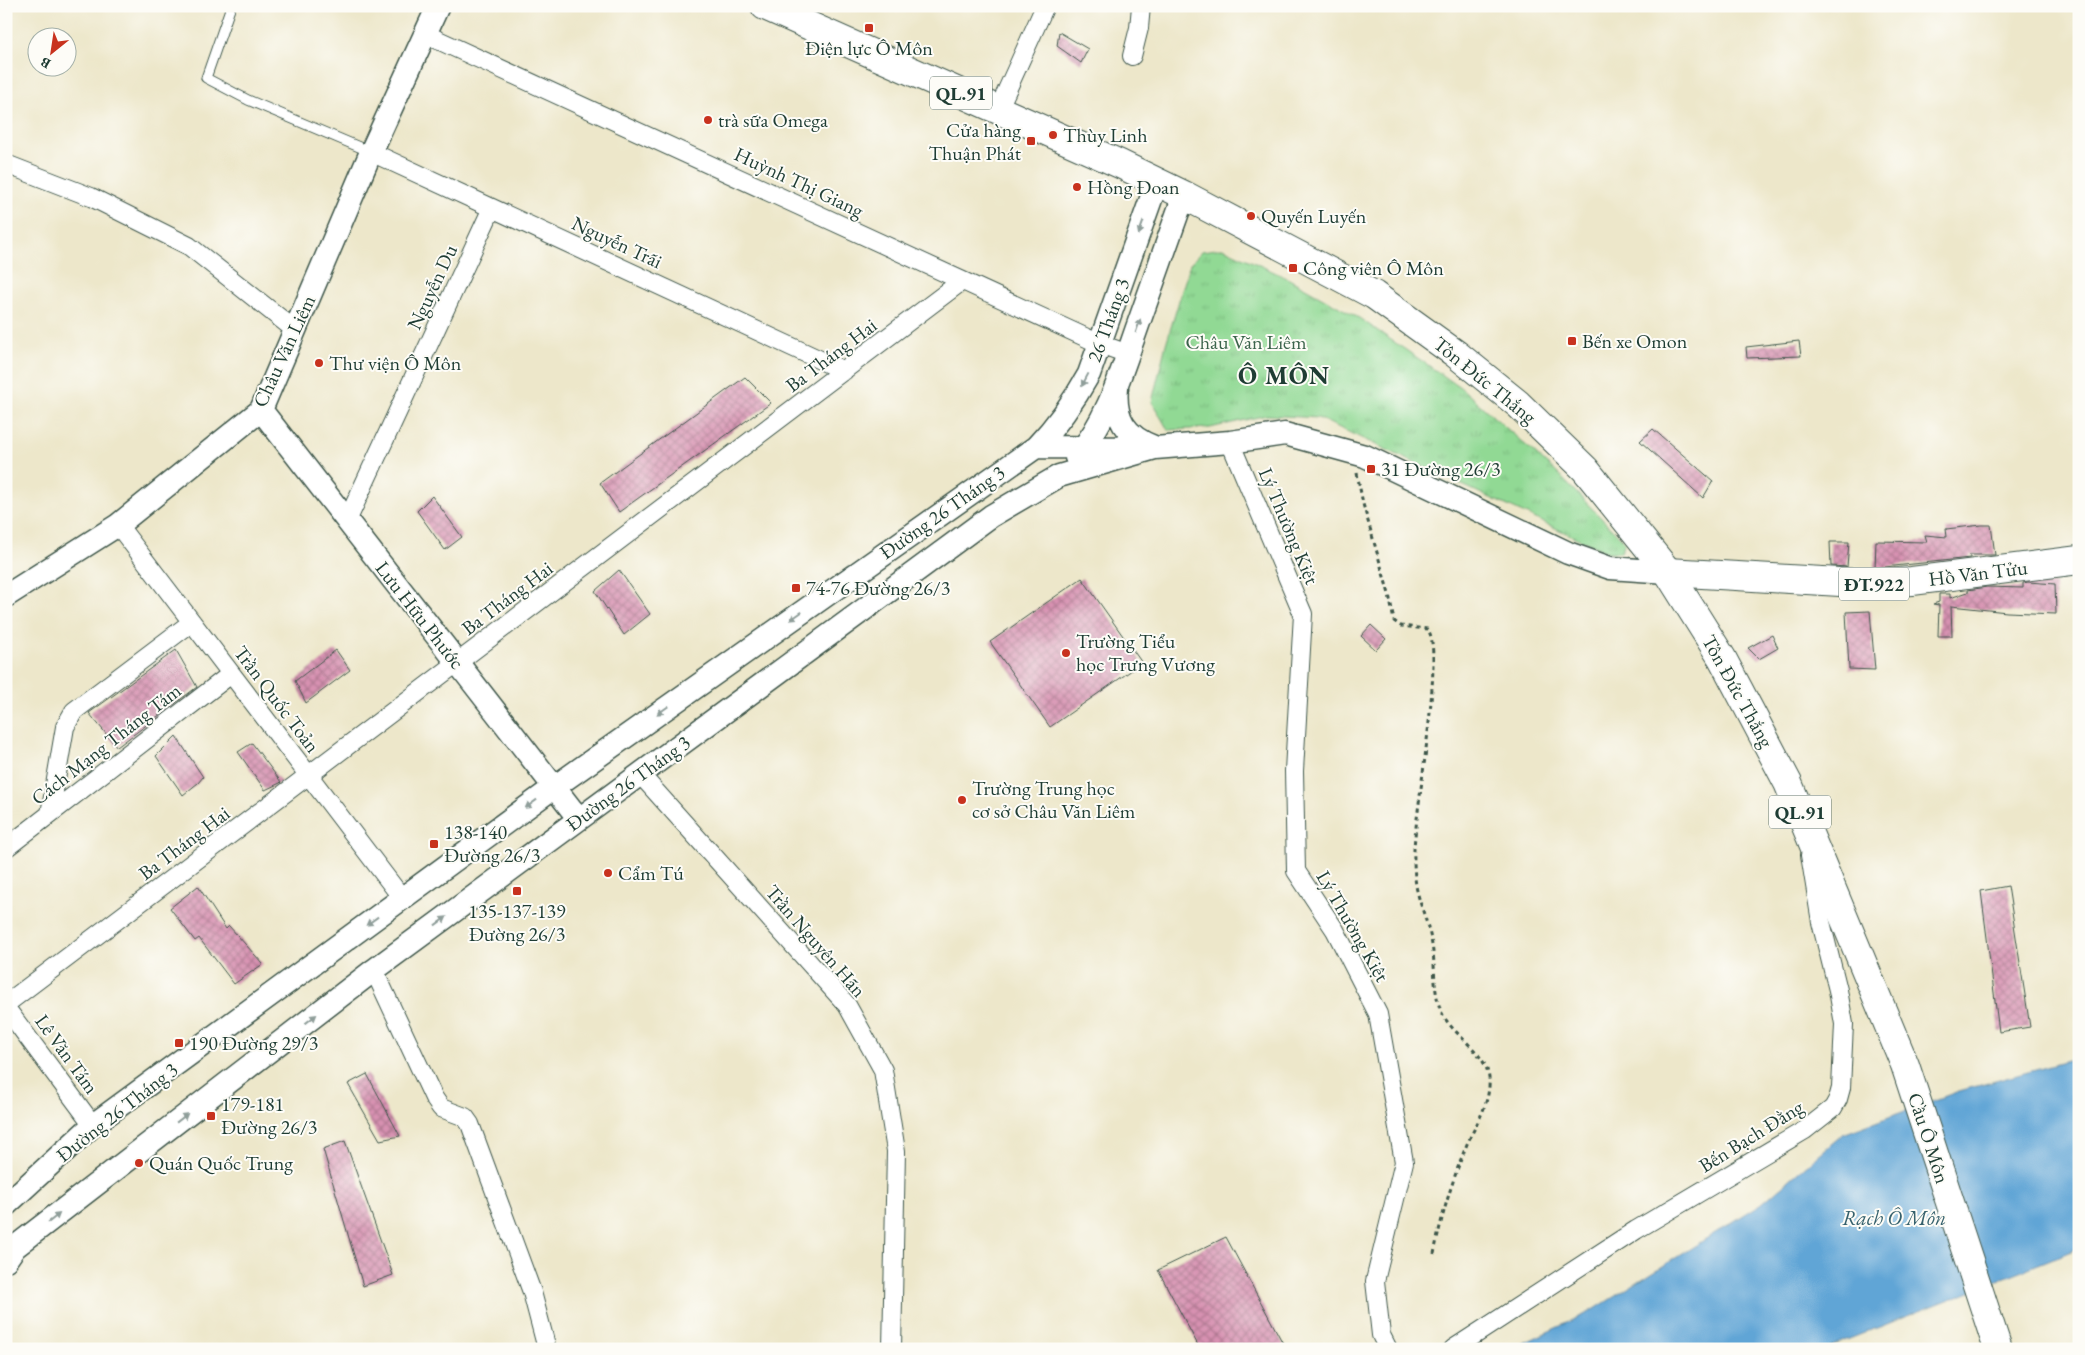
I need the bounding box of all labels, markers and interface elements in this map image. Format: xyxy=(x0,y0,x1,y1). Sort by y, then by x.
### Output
marker: Điện lực Ô Môn xyxy=(863,22,875,34)
north arrow xyxy=(28,28,78,78)
place label: Điện lực Ô Môn xyxy=(805,35,933,61)
text: B xyxy=(37,53,54,73)
road number: QL.91 xyxy=(930,76,992,110)
place label: trà sữa Omega xyxy=(718,107,828,133)
marker: trà sữa Omega xyxy=(702,114,714,126)
place label: Cửa hàng Thuận Phát xyxy=(929,117,1022,166)
place label: Thùy Linh xyxy=(1063,122,1147,148)
marker: Thùy Linh xyxy=(1047,129,1059,141)
marker: Cửa hàng Thuận Phát xyxy=(1025,135,1037,147)
street label: Huỳnh Thị Giang xyxy=(730,141,868,223)
place label: Hồng Đoan xyxy=(1087,174,1180,200)
marker: Hồng Đoan xyxy=(1071,181,1083,193)
place label: Quyến Luyến xyxy=(1261,203,1367,229)
street label: Nguyễn Trãi xyxy=(568,210,666,274)
marker: Quyến Luyến xyxy=(1245,210,1257,222)
one-way arrow xyxy=(1137,220,1144,235)
street label: Nguyễn Du xyxy=(401,240,463,334)
place label: Công viên Ô Môn xyxy=(1303,255,1444,281)
marker: Công viên Ô Môn xyxy=(1287,262,1299,274)
street label: 26 Tháng 3 xyxy=(1081,274,1135,366)
street label: Châu Văn Liêm xyxy=(247,290,322,411)
street label: Ba Tháng Hai xyxy=(780,312,882,398)
one-way arrow xyxy=(1134,318,1142,333)
place label: Bến xe Omon xyxy=(1582,328,1688,354)
park label: Châu Văn Liêm xyxy=(1186,329,1307,355)
street label: Tôn Đức Thắng xyxy=(1428,331,1542,430)
marker: Bến xe Omon xyxy=(1566,335,1578,347)
place label: Thư viện Ô Môn xyxy=(329,350,462,376)
marker: Thư viện Ô Môn xyxy=(313,357,325,369)
district label: Ô MÔN xyxy=(1238,359,1330,391)
one-way arrow xyxy=(1081,373,1089,387)
place label: 31 Đường 26/3 xyxy=(1381,456,1501,482)
street label: Đường 26 Tháng 3 xyxy=(874,459,1010,565)
marker: 31 Đường 26/3 xyxy=(1365,463,1377,475)
street label: Lý Thường Kiệt xyxy=(1253,464,1326,589)
street label: Hồ Văn Tửu xyxy=(1927,554,2029,592)
street label: Ba Tháng Hai xyxy=(456,555,558,641)
street label: Lưu Hữu Phước xyxy=(370,556,470,674)
road number: ĐT.922 xyxy=(1839,568,1909,600)
place label: 74-76 Đường 26/3 xyxy=(806,575,950,601)
marker: 74-76 Đường 26/3 xyxy=(790,582,802,594)
one-way arrow xyxy=(789,611,802,621)
place label: Trường Tiểu học Trưng Vương xyxy=(1076,628,1215,677)
street label: Tôn Đức Thắng xyxy=(1696,630,1780,752)
street label: Trần Quốc Toản xyxy=(228,640,326,758)
marker: Trường Tiểu học Trưng Vương xyxy=(1060,647,1072,659)
street label: Cách Mạng Tháng Tám xyxy=(26,677,187,811)
one-way arrow xyxy=(656,705,670,715)
street label: Đường 26 Tháng 3 xyxy=(561,729,695,837)
place label: Trường Trung học cơ sở Châu Văn Liêm xyxy=(972,775,1136,824)
marker: Trường Trung học cơ sở Châu Văn Liêm xyxy=(956,794,968,806)
road number: QL.91 xyxy=(1769,796,1831,829)
one-way arrow xyxy=(524,799,538,809)
street label: Ba Tháng Hai xyxy=(133,800,235,886)
place label: 138-140 Đường 26/3 xyxy=(444,819,540,868)
marker: 138-140 Đường 26/3 xyxy=(428,838,440,850)
place label: Cẩm Tú xyxy=(618,860,684,886)
street label: Lý Thường Kiệt xyxy=(1311,866,1396,987)
marker: Cẩm Tú xyxy=(602,867,614,879)
street label: Trần Nguyên Hãn xyxy=(760,879,872,1003)
marker: 135-137-139 Đường 26/3 xyxy=(511,885,523,897)
place label: 135-137-139 Đường 26/3 xyxy=(468,898,566,947)
one-way arrow xyxy=(365,916,379,926)
one-way arrow xyxy=(434,916,448,926)
street label: Lê Văn Tám xyxy=(29,1009,105,1099)
one-way arrow xyxy=(304,1013,317,1024)
place label: 190 Đường 29/3 xyxy=(189,1030,318,1056)
marker: 190 Đường 29/3 xyxy=(173,1037,185,1049)
street label: Đường 26 Tháng 3 xyxy=(51,1056,183,1168)
street label: Cầu Ô Môn xyxy=(1902,1089,1956,1187)
place label: 179-181 Đường 26/3 xyxy=(221,1091,317,1140)
street label: Bến Bạch Đằng xyxy=(1694,1093,1808,1178)
marker: 179-181 Đường 26/3 xyxy=(205,1110,217,1122)
one-way arrow xyxy=(176,1113,189,1123)
place label: Quán Quốc Trung xyxy=(149,1150,293,1176)
marker: Quán Quốc Trung xyxy=(133,1157,145,1169)
water label: Rạch Ô Môn xyxy=(1842,1204,1946,1231)
one-way arrow xyxy=(47,1212,60,1223)

